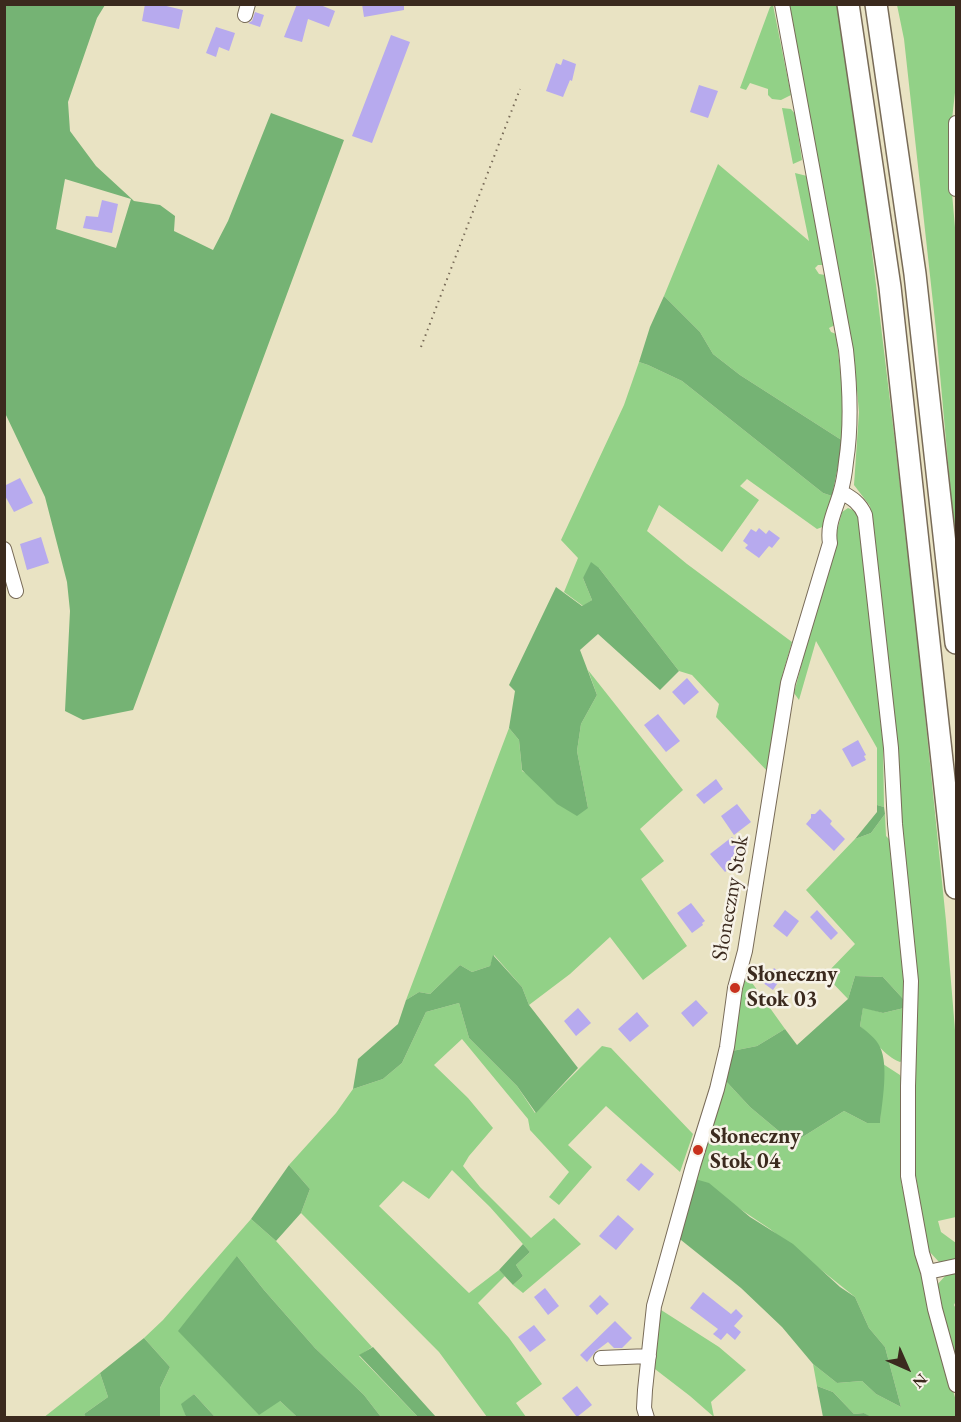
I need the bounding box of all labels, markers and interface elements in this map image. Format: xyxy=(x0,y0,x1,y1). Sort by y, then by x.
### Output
street label: Słoneczny Stok xyxy=(707,833,755,963)
place label: Słoneczny Stok 03 xyxy=(747,962,838,1014)
marker: Słoneczny Stok 03 xyxy=(728,981,742,995)
place label: Słoneczny Stok 04 xyxy=(710,1124,801,1176)
marker: Słoneczny Stok 04 xyxy=(691,1143,705,1157)
north arrow xyxy=(877,1338,937,1398)
text: N xyxy=(908,1369,932,1393)

